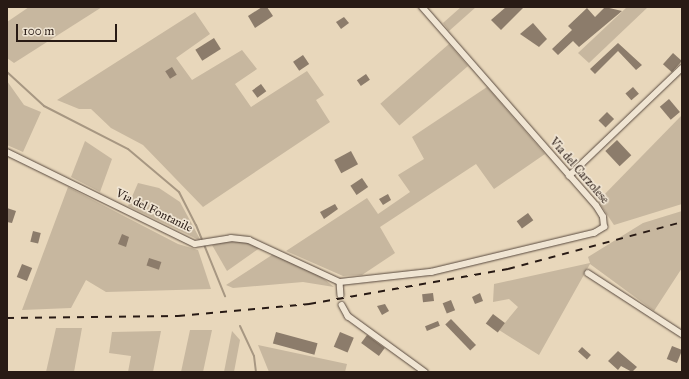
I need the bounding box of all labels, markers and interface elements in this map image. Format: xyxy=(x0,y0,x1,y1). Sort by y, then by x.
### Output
scale bar xyxy=(18,16,119,42)
text: 100 m xyxy=(23,24,54,38)
street label: Via del Carzolese xyxy=(546,135,612,207)
street label: Via del Fontanile xyxy=(113,186,195,236)

